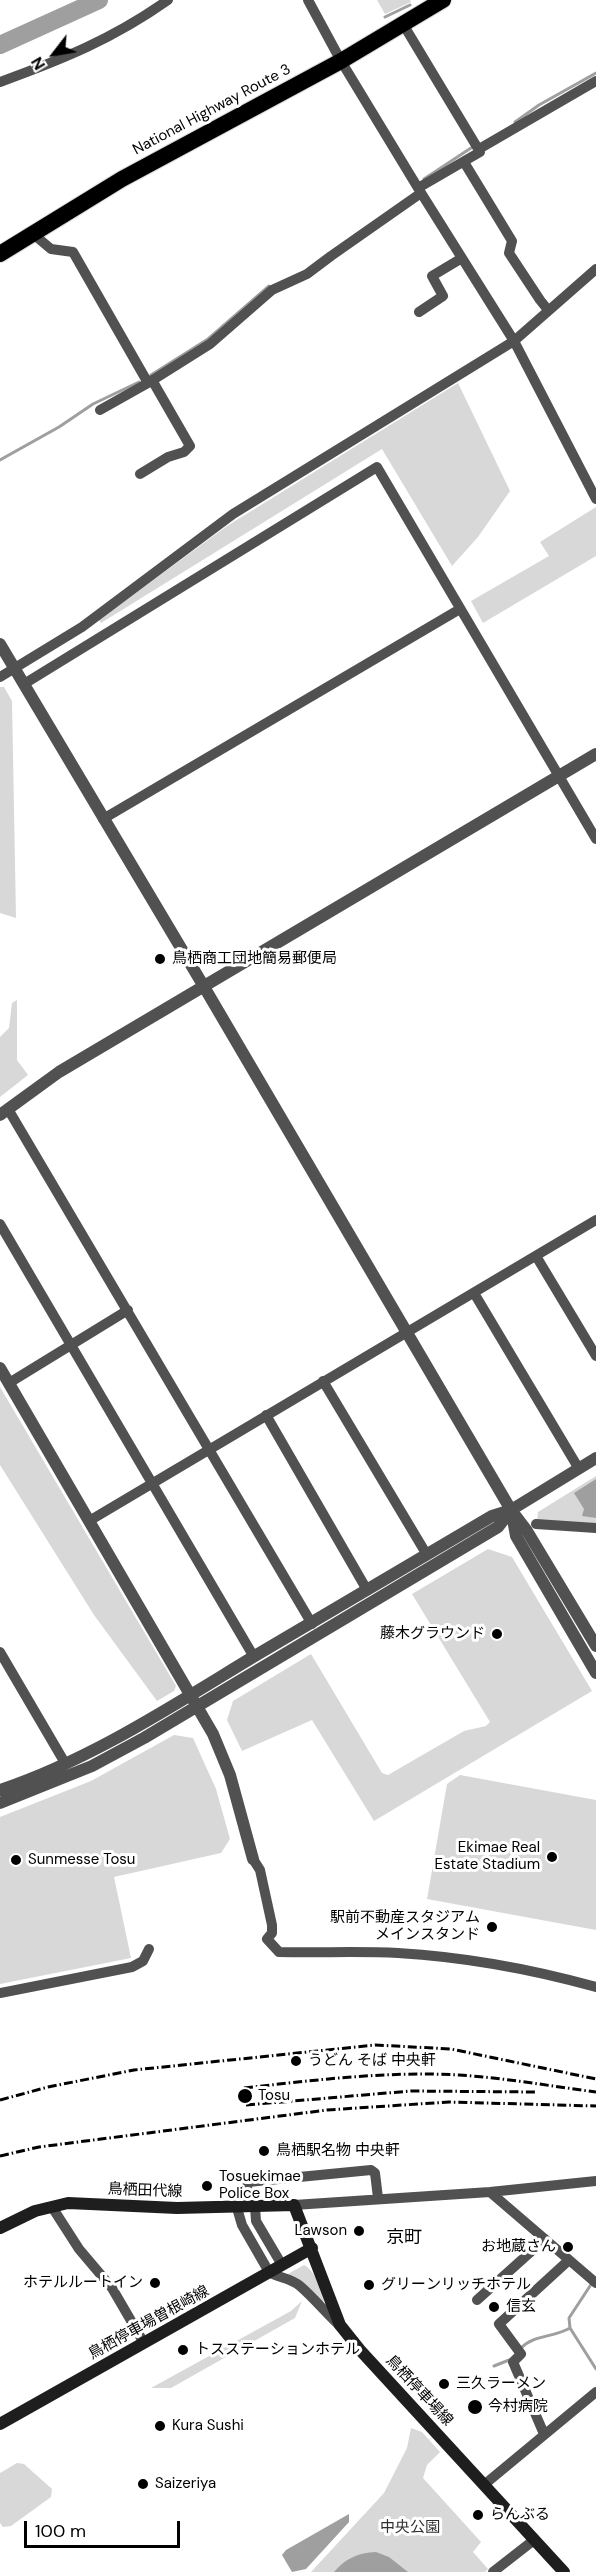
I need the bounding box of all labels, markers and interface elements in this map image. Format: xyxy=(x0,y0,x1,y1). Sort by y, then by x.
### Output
north arrow xyxy=(24,24,84,84)
text: N xyxy=(26,53,50,74)
street label: National Highway Route 3 xyxy=(130,61,294,159)
place label: 鳥栖商工団地簡易郵便局 xyxy=(172,950,337,968)
marker: 鳥栖商工団地簡易郵便局 xyxy=(153,952,167,966)
place label: 藤木グラウンド xyxy=(380,1625,485,1643)
marker: 藤木グラウンド xyxy=(490,1627,504,1641)
place label: Ekimae Real Estate Stadium xyxy=(435,1839,540,1874)
marker: Ekimae Real Estate Stadium xyxy=(545,1850,559,1864)
place label: Sunmesse Tosu xyxy=(28,1851,135,1869)
marker: Sunmesse Tosu xyxy=(9,1853,23,1867)
place label: 駅前不動産スタジアム メインスタンド xyxy=(330,1909,480,1944)
marker: 駅前不動産スタジアム メインスタンド xyxy=(485,1920,499,1934)
place label: うどん そば 中央軒 xyxy=(308,2052,436,2070)
marker: うどん そば 中央軒 xyxy=(289,2054,303,2068)
marker: Tosu xyxy=(236,2087,254,2105)
place label: Tosu xyxy=(258,2087,290,2105)
place label: 鳥栖駅名物 中央軒 xyxy=(276,2142,400,2160)
marker: 鳥栖駅名物 中央軒 xyxy=(257,2144,271,2158)
place label: Tosuekimae Police Box xyxy=(219,2168,301,2203)
marker: Tosuekimae Police Box xyxy=(200,2179,214,2193)
street label: 鳥栖田代線 xyxy=(107,2181,183,2201)
place label: Lawson xyxy=(295,2222,347,2240)
marker: Lawson xyxy=(352,2224,366,2238)
district label: 京町 xyxy=(386,2227,422,2249)
place label: お地蔵さん xyxy=(481,2238,556,2256)
marker: お地蔵さん xyxy=(561,2240,575,2254)
place label: ホテルルートイン xyxy=(23,2274,143,2292)
marker: ホテルルートイン xyxy=(148,2276,162,2290)
place label: グリーンリッチホテル xyxy=(381,2276,531,2294)
marker: グリーンリッチホテル xyxy=(362,2278,376,2292)
street label: 鳥栖停車場曽根崎線 xyxy=(86,2282,212,2364)
place label: 信玄 xyxy=(506,2298,536,2316)
marker: 信玄 xyxy=(487,2300,501,2314)
place label: トスステーションホテル xyxy=(195,2341,360,2359)
marker: トスステーションホテル xyxy=(176,2343,190,2357)
street label: 鳥栖停車場線 xyxy=(382,2352,456,2430)
place label: 三久ラーメン xyxy=(456,2375,546,2393)
marker: 三久ラーメン xyxy=(437,2377,451,2391)
marker: 今村病院 xyxy=(466,2398,484,2416)
place label: 今村病院 xyxy=(488,2398,548,2416)
place label: Kura Sushi xyxy=(172,2417,244,2435)
marker: Kura Sushi xyxy=(153,2419,167,2433)
place label: Saizeriya xyxy=(155,2475,216,2493)
marker: Saizeriya xyxy=(136,2477,150,2491)
place label: らんぶる xyxy=(490,2506,550,2524)
marker: らんぶる xyxy=(471,2508,485,2522)
scale bar xyxy=(27,2509,183,2547)
text: 100 m xyxy=(35,2519,86,2543)
park label: 中央公園 xyxy=(380,2519,440,2537)

